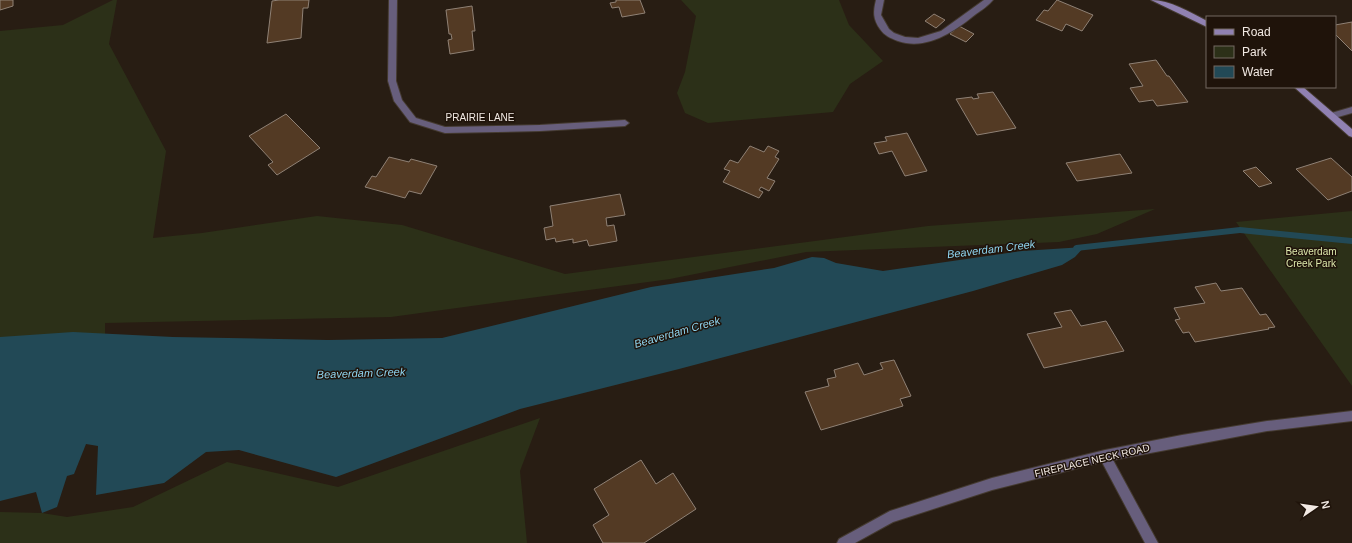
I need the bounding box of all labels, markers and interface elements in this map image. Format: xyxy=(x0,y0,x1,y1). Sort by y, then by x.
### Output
legend xyxy=(1206,16,1336,88)
text: Road xyxy=(1242,25,1271,39)
text: Park xyxy=(1242,45,1268,59)
text: Water xyxy=(1242,65,1274,79)
street label: PRAIRIE LANE xyxy=(446,112,515,123)
water label: Beaverdam Creek xyxy=(946,238,1036,260)
park label: Beaverdam Creek Park xyxy=(1285,246,1337,269)
water label: Beaverdam Creek xyxy=(633,314,722,350)
water label: Beaverdam Creek xyxy=(316,365,406,381)
street label: FIREPLACE NECK ROAD xyxy=(1033,442,1151,479)
north arrow xyxy=(1296,487,1336,527)
text: N xyxy=(1319,500,1332,510)

